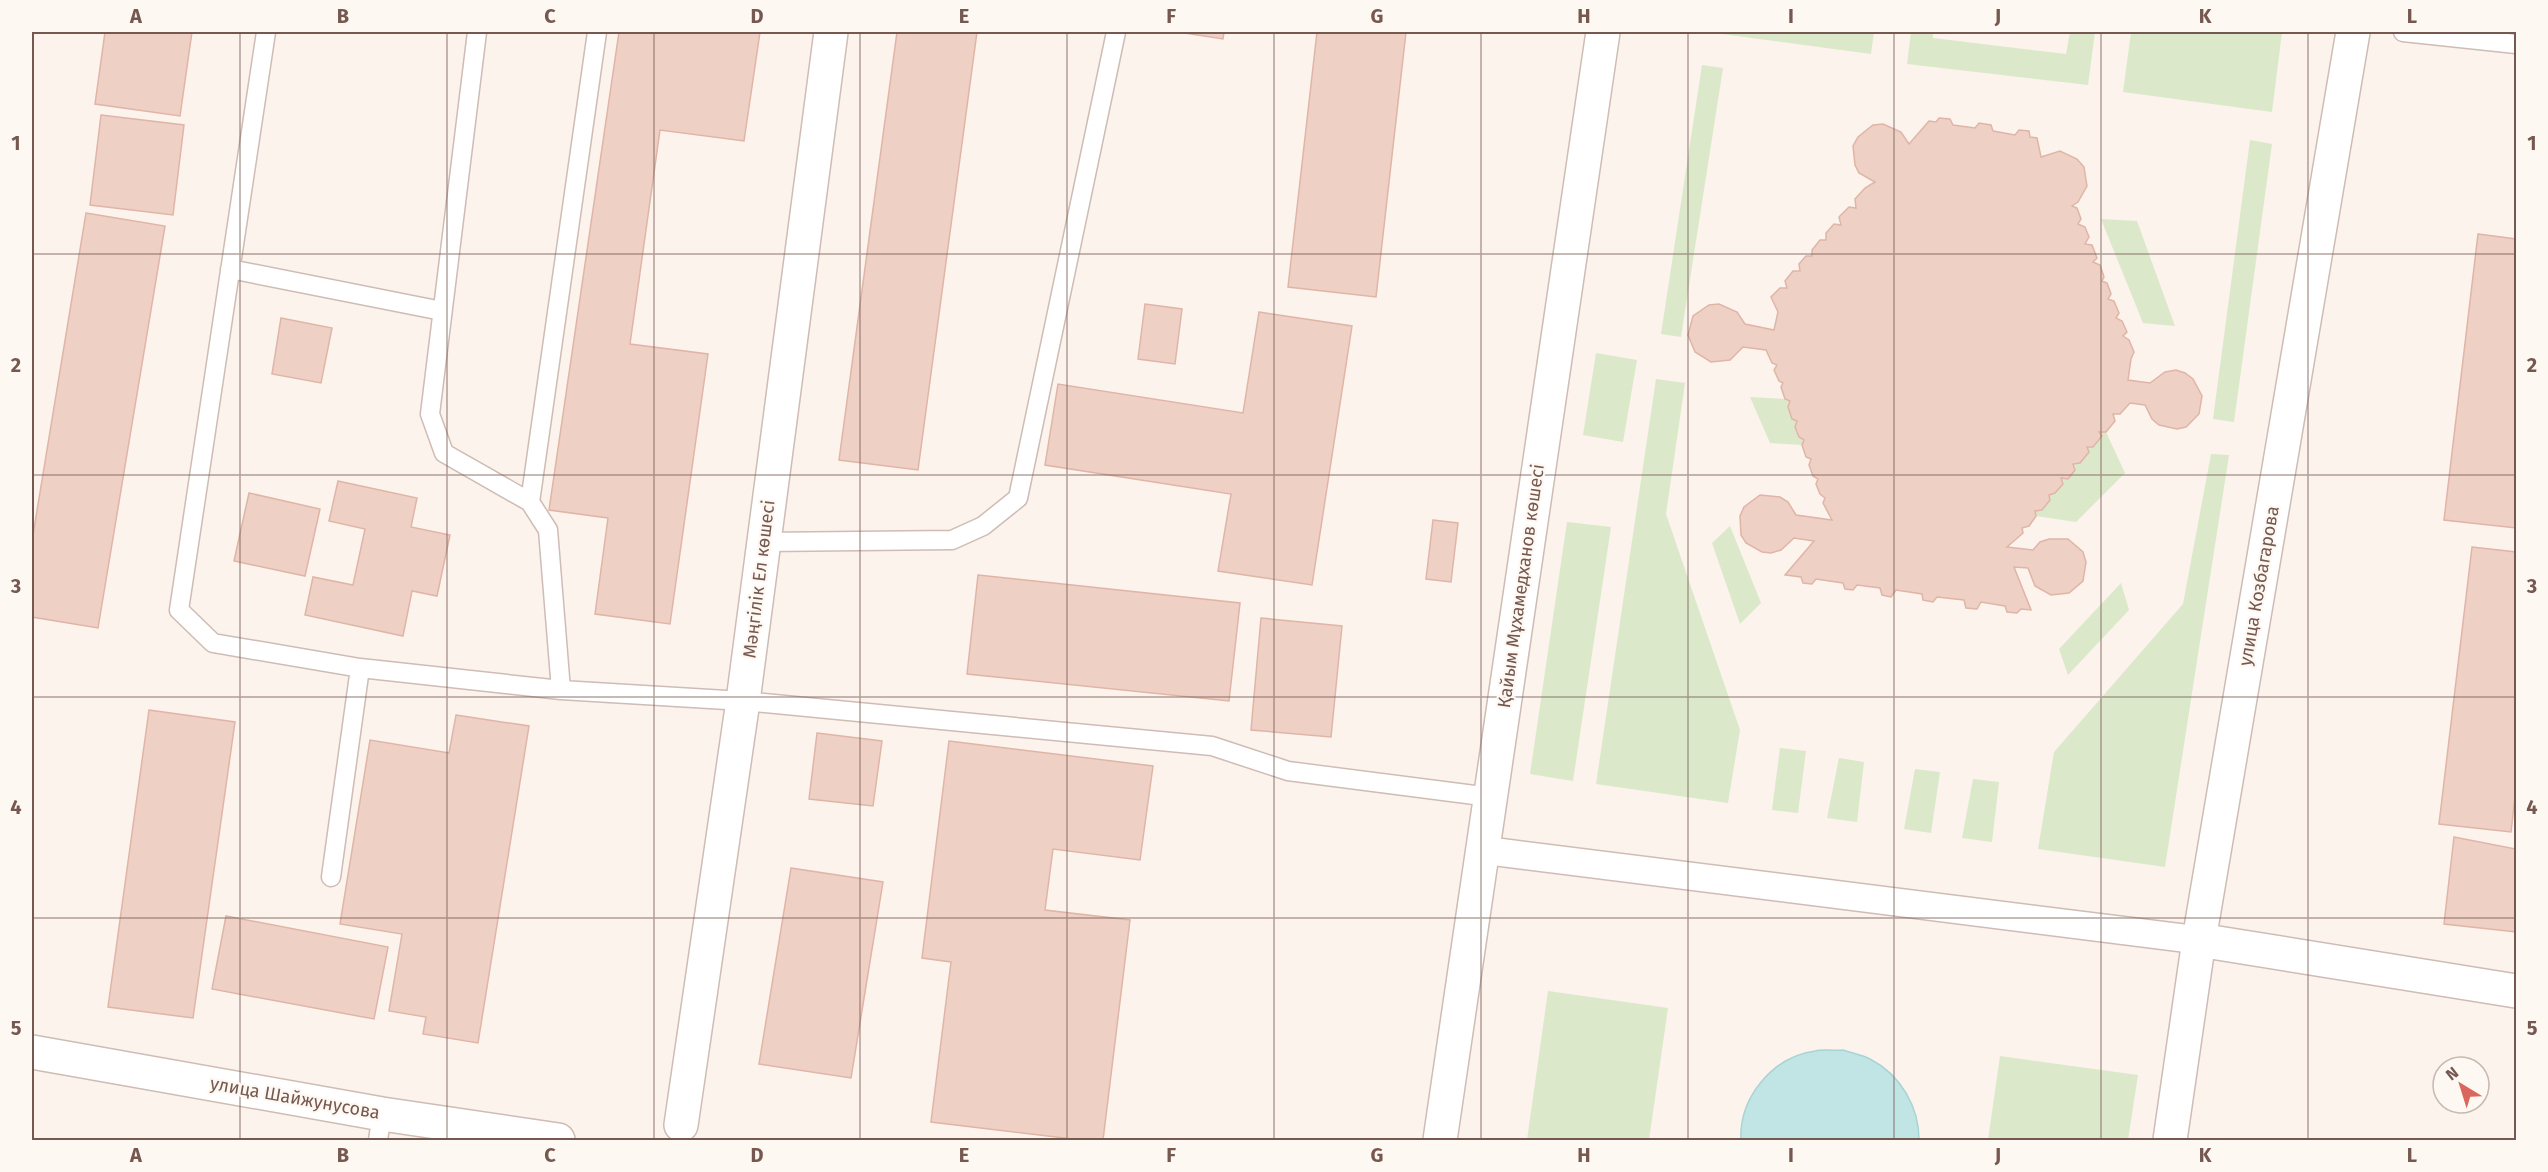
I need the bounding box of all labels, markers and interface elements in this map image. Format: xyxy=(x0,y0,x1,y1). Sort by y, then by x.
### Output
text: A xyxy=(129,4,143,28)
text: B xyxy=(337,4,349,28)
text: C xyxy=(544,4,556,28)
text: D xyxy=(750,4,764,28)
text: E xyxy=(959,4,969,28)
text: F xyxy=(1166,4,1176,28)
text: G xyxy=(1371,4,1383,28)
text: H xyxy=(1577,4,1591,28)
text: I xyxy=(1788,4,1794,28)
text: J xyxy=(1994,4,2001,28)
text: K xyxy=(2199,4,2212,28)
text: L xyxy=(2407,4,2417,28)
text: 1 xyxy=(11,131,21,155)
text: 1 xyxy=(2527,131,2537,155)
text: 2 xyxy=(11,353,21,377)
text: 2 xyxy=(2527,353,2537,377)
street label: Қайым Мұхамедханов көшесі xyxy=(1493,463,1549,709)
street label: Мәңгілік Ел көшесі xyxy=(738,499,780,659)
street label: улица Козбагарова xyxy=(2234,504,2284,668)
text: 3 xyxy=(10,574,21,598)
text: 3 xyxy=(2526,574,2537,598)
text: 4 xyxy=(10,795,22,819)
text: 4 xyxy=(2526,795,2538,819)
text: 5 xyxy=(11,1016,22,1040)
text: 5 xyxy=(2527,1016,2538,1040)
north arrow xyxy=(2431,1055,2491,1115)
text: N xyxy=(2442,1063,2462,1084)
street label: улица Шайжунусова xyxy=(208,1072,382,1124)
text: A xyxy=(129,1143,143,1167)
text: B xyxy=(337,1143,349,1167)
text: C xyxy=(544,1143,556,1167)
text: D xyxy=(750,1143,764,1167)
text: E xyxy=(959,1143,969,1167)
text: F xyxy=(1166,1143,1176,1167)
text: G xyxy=(1371,1143,1383,1167)
text: H xyxy=(1577,1143,1591,1167)
text: I xyxy=(1788,1143,1794,1167)
text: J xyxy=(1994,1143,2001,1167)
text: K xyxy=(2199,1143,2212,1167)
text: L xyxy=(2407,1143,2417,1167)

